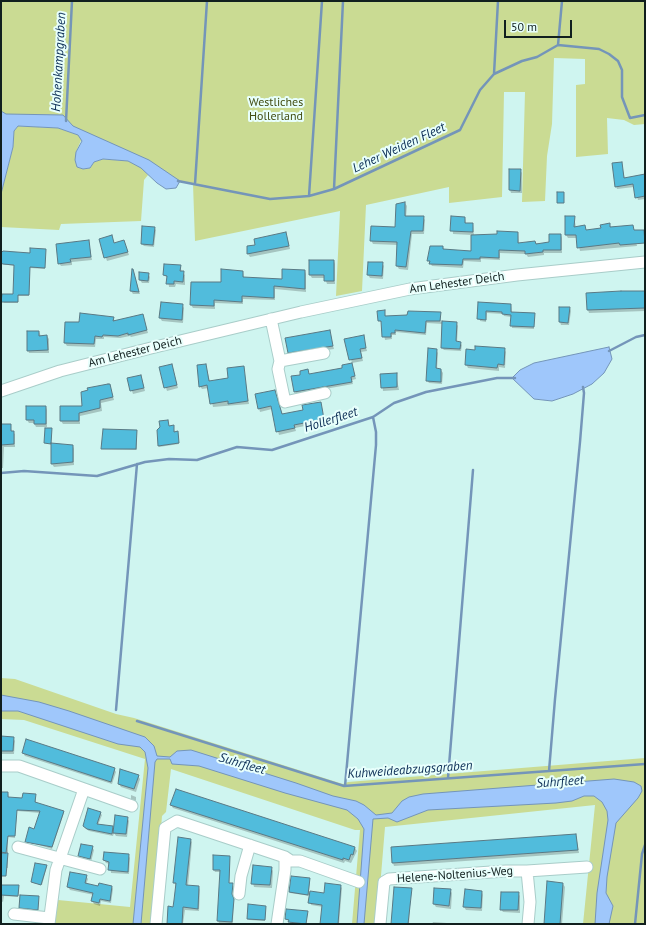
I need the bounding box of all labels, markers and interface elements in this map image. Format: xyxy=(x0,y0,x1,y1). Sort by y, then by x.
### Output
water label: Hohenkampgraben xyxy=(49,12,69,112)
scale bar xyxy=(506,12,574,38)
text: 50 m xyxy=(511,19,537,34)
park label: Westliches Hollerland xyxy=(249,96,303,124)
water label: Leher Weiden Fleet xyxy=(350,120,448,176)
street label: Am Lehester Deich xyxy=(409,269,505,297)
street label: Am Lehester Deich xyxy=(87,333,183,371)
water label: Hollerfleet xyxy=(302,404,360,436)
water label: Suhrfleet xyxy=(217,750,267,778)
water label: Kuhweideabzugsgraben xyxy=(347,758,473,782)
water label: Suhrfleet xyxy=(536,773,584,791)
street label: Helene-Noltenius-Weg xyxy=(397,864,513,886)

